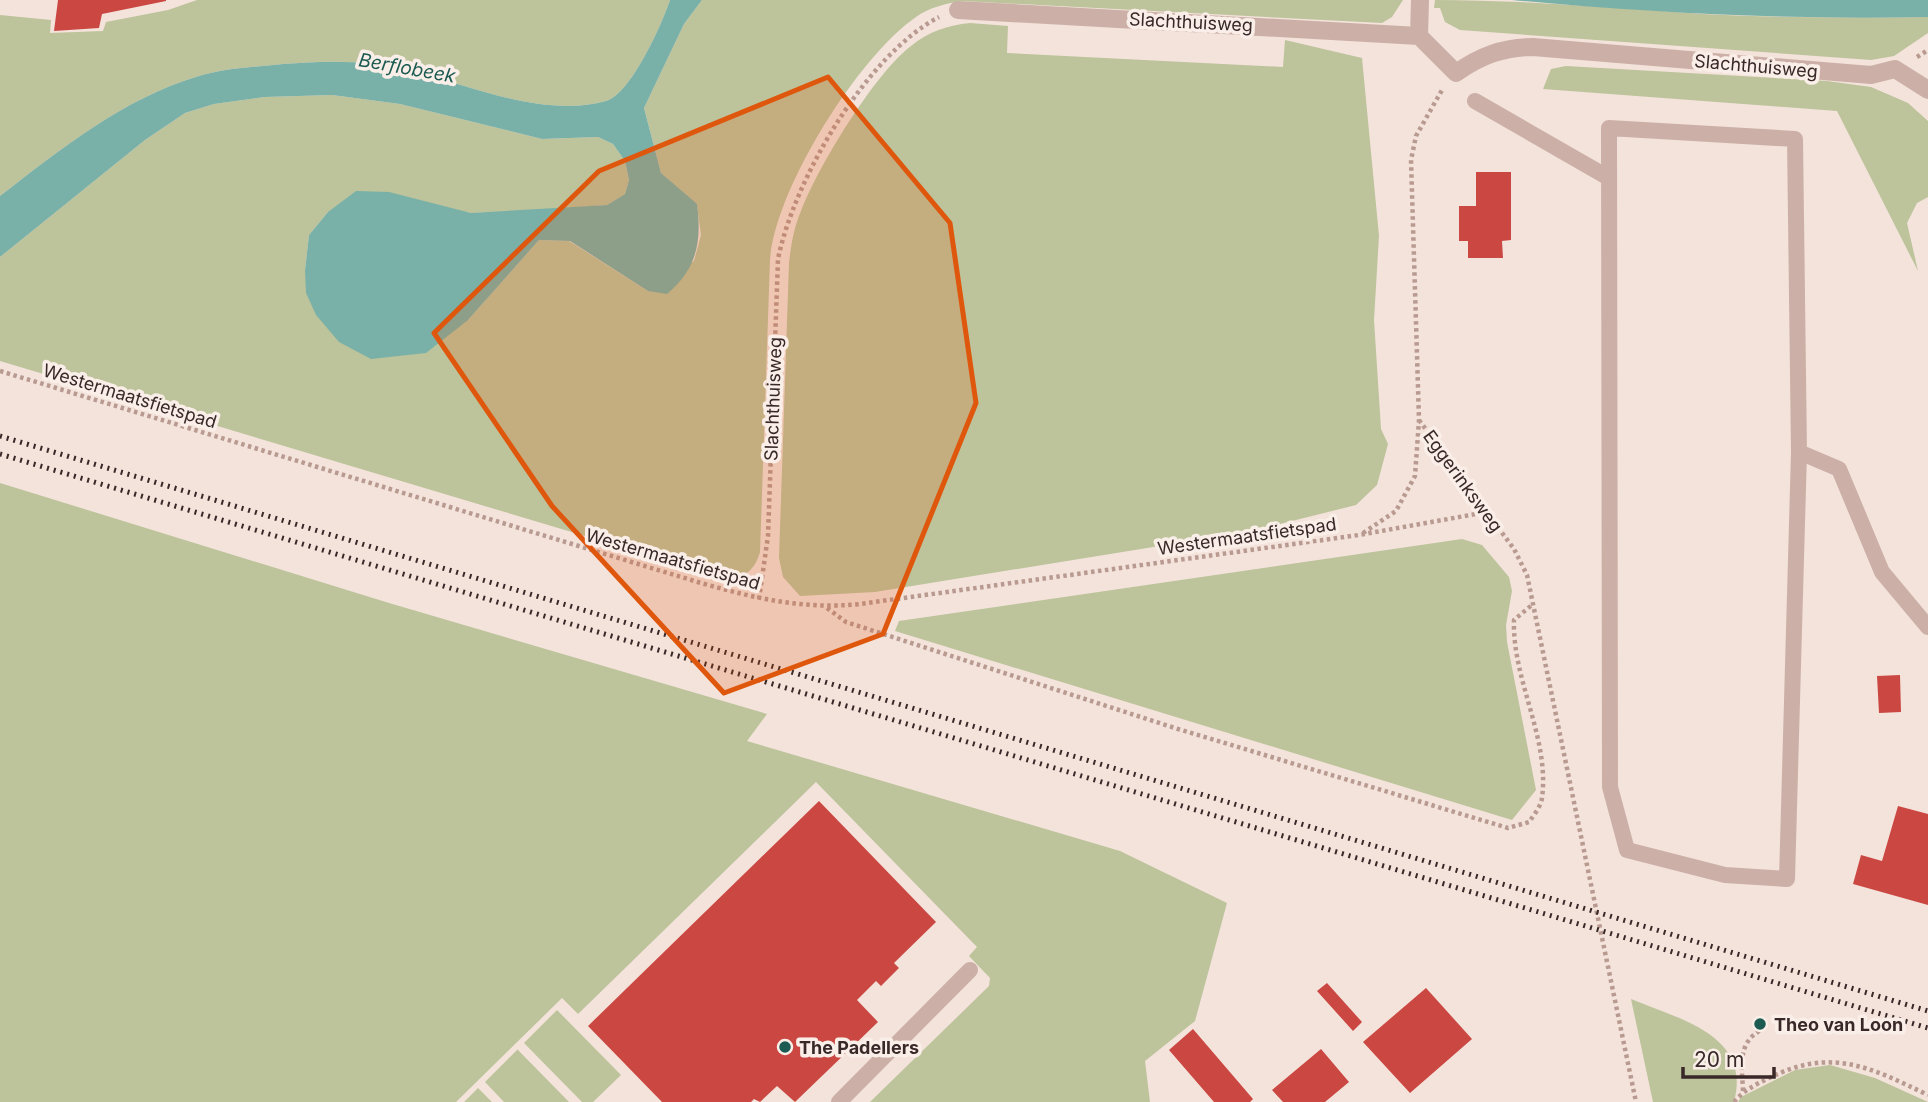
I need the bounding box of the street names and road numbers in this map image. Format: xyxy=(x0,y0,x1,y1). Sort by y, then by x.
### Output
street label: Slachthuisweg xyxy=(1129,8,1253,36)
street label: Slachthuisweg xyxy=(1693,50,1819,82)
street label: Slachthuisweg xyxy=(760,337,786,461)
street label: Westermaatsfietspad xyxy=(41,360,219,432)
street label: Eggerinksweg xyxy=(1419,426,1507,536)
street label: Westermaatsfietspad xyxy=(1156,513,1338,559)
street label: Westermaatsfietspad xyxy=(583,524,763,594)

